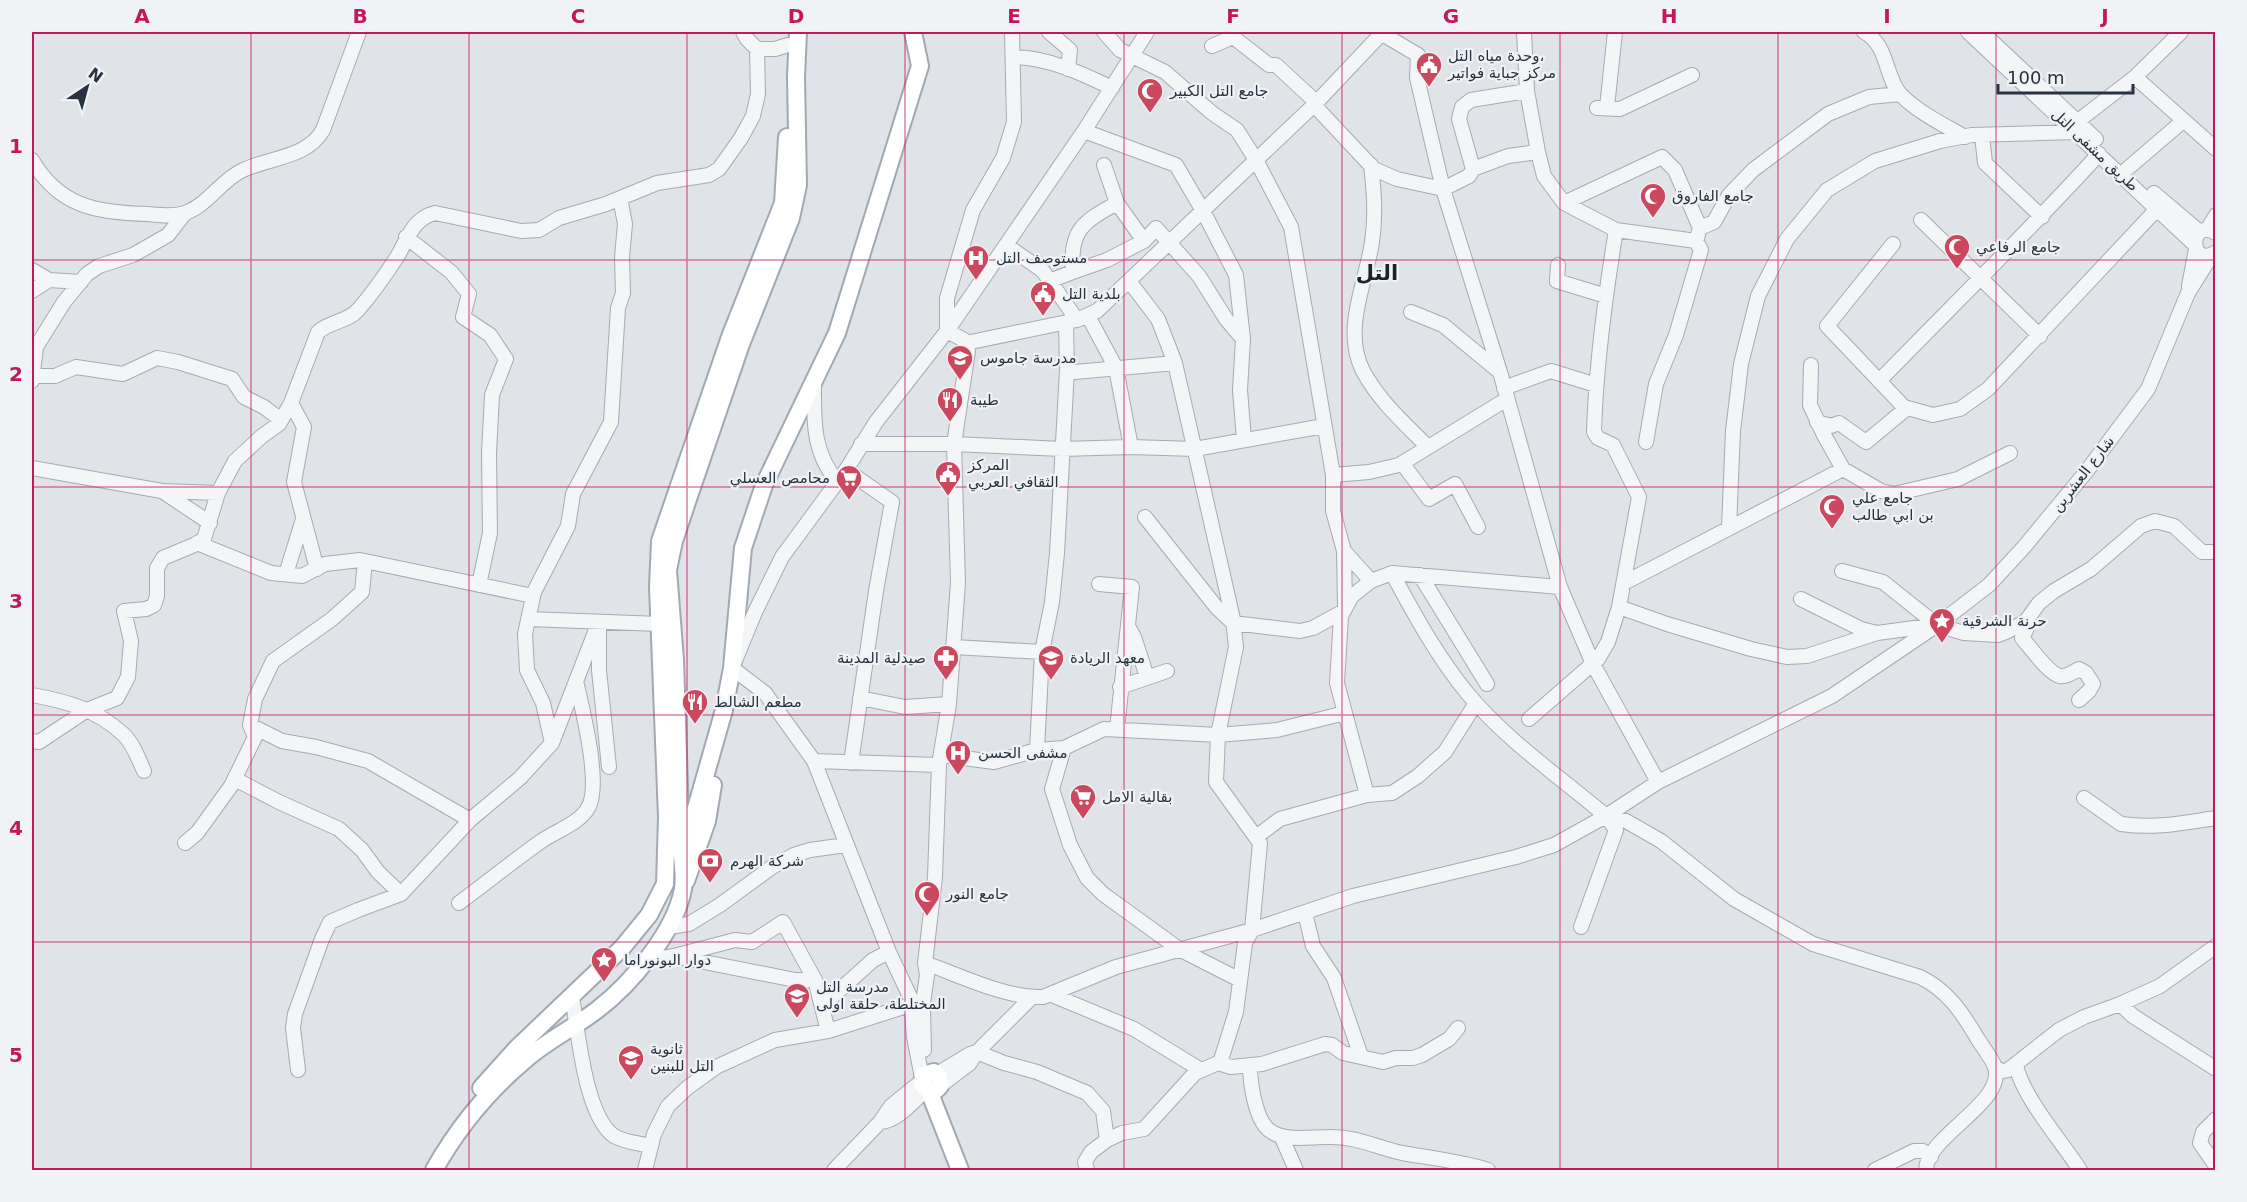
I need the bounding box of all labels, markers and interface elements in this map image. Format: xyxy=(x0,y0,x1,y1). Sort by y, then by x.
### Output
text: A xyxy=(134,4,150,28)
text: B xyxy=(352,4,368,28)
text: C xyxy=(571,4,585,28)
text: D xyxy=(788,4,804,28)
text: E xyxy=(1007,4,1021,28)
text: F xyxy=(1226,4,1240,28)
text: G xyxy=(1443,4,1459,28)
text: H xyxy=(1661,4,1677,28)
text: I xyxy=(1883,4,1891,28)
text: J xyxy=(2099,4,2109,28)
place label: وحدة مياه التل، مركز جباية فواتير xyxy=(1447,47,1556,82)
public building icon: وحدة مياه التل، مركز جباية فواتير xyxy=(1414,50,1444,88)
north arrow xyxy=(57,57,117,117)
scale bar xyxy=(1998,57,2133,95)
text: N xyxy=(85,64,107,87)
text: 100 m xyxy=(2007,67,2065,88)
mosque icon: جامع التل الكبير xyxy=(1135,76,1165,114)
place label: جامع التل الكبير xyxy=(1169,82,1268,100)
street label: طريق مشفى التل xyxy=(2048,105,2142,195)
text: 1 xyxy=(9,134,23,158)
mosque icon: جامع الفاروق xyxy=(1638,181,1668,219)
place label: جامع الفاروق xyxy=(1672,187,1754,205)
mosque icon: جامع الرفاعي xyxy=(1942,232,1972,270)
place label: جامع الرفاعي xyxy=(1976,238,2061,257)
hospital icon: مستوصف التل xyxy=(961,243,991,281)
place label: مستوصف التل xyxy=(996,249,1087,267)
district label: التل xyxy=(1356,261,1398,285)
public building icon: بلدية التل xyxy=(1028,279,1058,317)
place label: بلدية التل xyxy=(1062,285,1121,303)
school or university icon: مدرسة جاموس xyxy=(945,343,975,381)
place label: مدرسة جاموس xyxy=(980,349,1076,367)
text: 2 xyxy=(9,362,23,386)
restaurant icon: طيبة xyxy=(935,385,965,423)
place label: طيبة xyxy=(970,391,999,409)
street label: شارع العشرين xyxy=(2048,432,2118,516)
place label: المركز الثقافي العربي xyxy=(967,456,1059,492)
public building icon: المركز الثقافي العربي xyxy=(933,459,963,497)
supermarket icon: محامص العسلي xyxy=(834,463,864,501)
place label: محامص العسلي xyxy=(730,469,830,488)
place label: جامع علي بن ابي طالب xyxy=(1852,489,1934,525)
mosque icon: جامع علي بن ابي طالب xyxy=(1817,492,1847,530)
text: 3 xyxy=(9,589,23,613)
place icon: حرنة الشرقية xyxy=(1927,606,1957,644)
place label: حرنة الشرقية xyxy=(1962,612,2047,630)
pharmacy icon: صيدلية المدينة xyxy=(931,643,961,681)
school or university icon: معهد الريادة xyxy=(1036,643,1066,681)
place label: صيدلية المدينة xyxy=(837,649,926,667)
place label: معهد الريادة xyxy=(1070,649,1145,667)
restaurant icon: مطعم الشالط xyxy=(680,687,710,725)
place label: مطعم الشالط xyxy=(714,693,802,711)
hospital icon: مشفى الحسن xyxy=(943,738,973,776)
place label: مشفى الحسن xyxy=(978,744,1068,762)
supermarket icon: بقالية الامل xyxy=(1068,782,1098,820)
place label: بقالية الامل xyxy=(1102,788,1172,806)
text: 4 xyxy=(9,816,23,840)
bank icon: شركة الهرم xyxy=(695,846,725,884)
place label: شركة الهرم xyxy=(730,852,804,870)
mosque icon: جامع النور xyxy=(912,879,942,917)
place label: جامع النور xyxy=(945,885,1009,903)
place icon: دوار البونوراما xyxy=(589,945,619,983)
place label: دوار البونوراما xyxy=(624,951,711,969)
place label: مدرسة التل المختلطة، حلقة اولى xyxy=(816,978,946,1013)
school or university icon: مدرسة التل المختلطة، حلقة اولى xyxy=(782,981,812,1019)
place label: ثانوية التل للبنين xyxy=(650,1040,714,1075)
text: 5 xyxy=(9,1043,23,1067)
school or university icon: ثانوية التل للبنين xyxy=(616,1043,646,1081)

